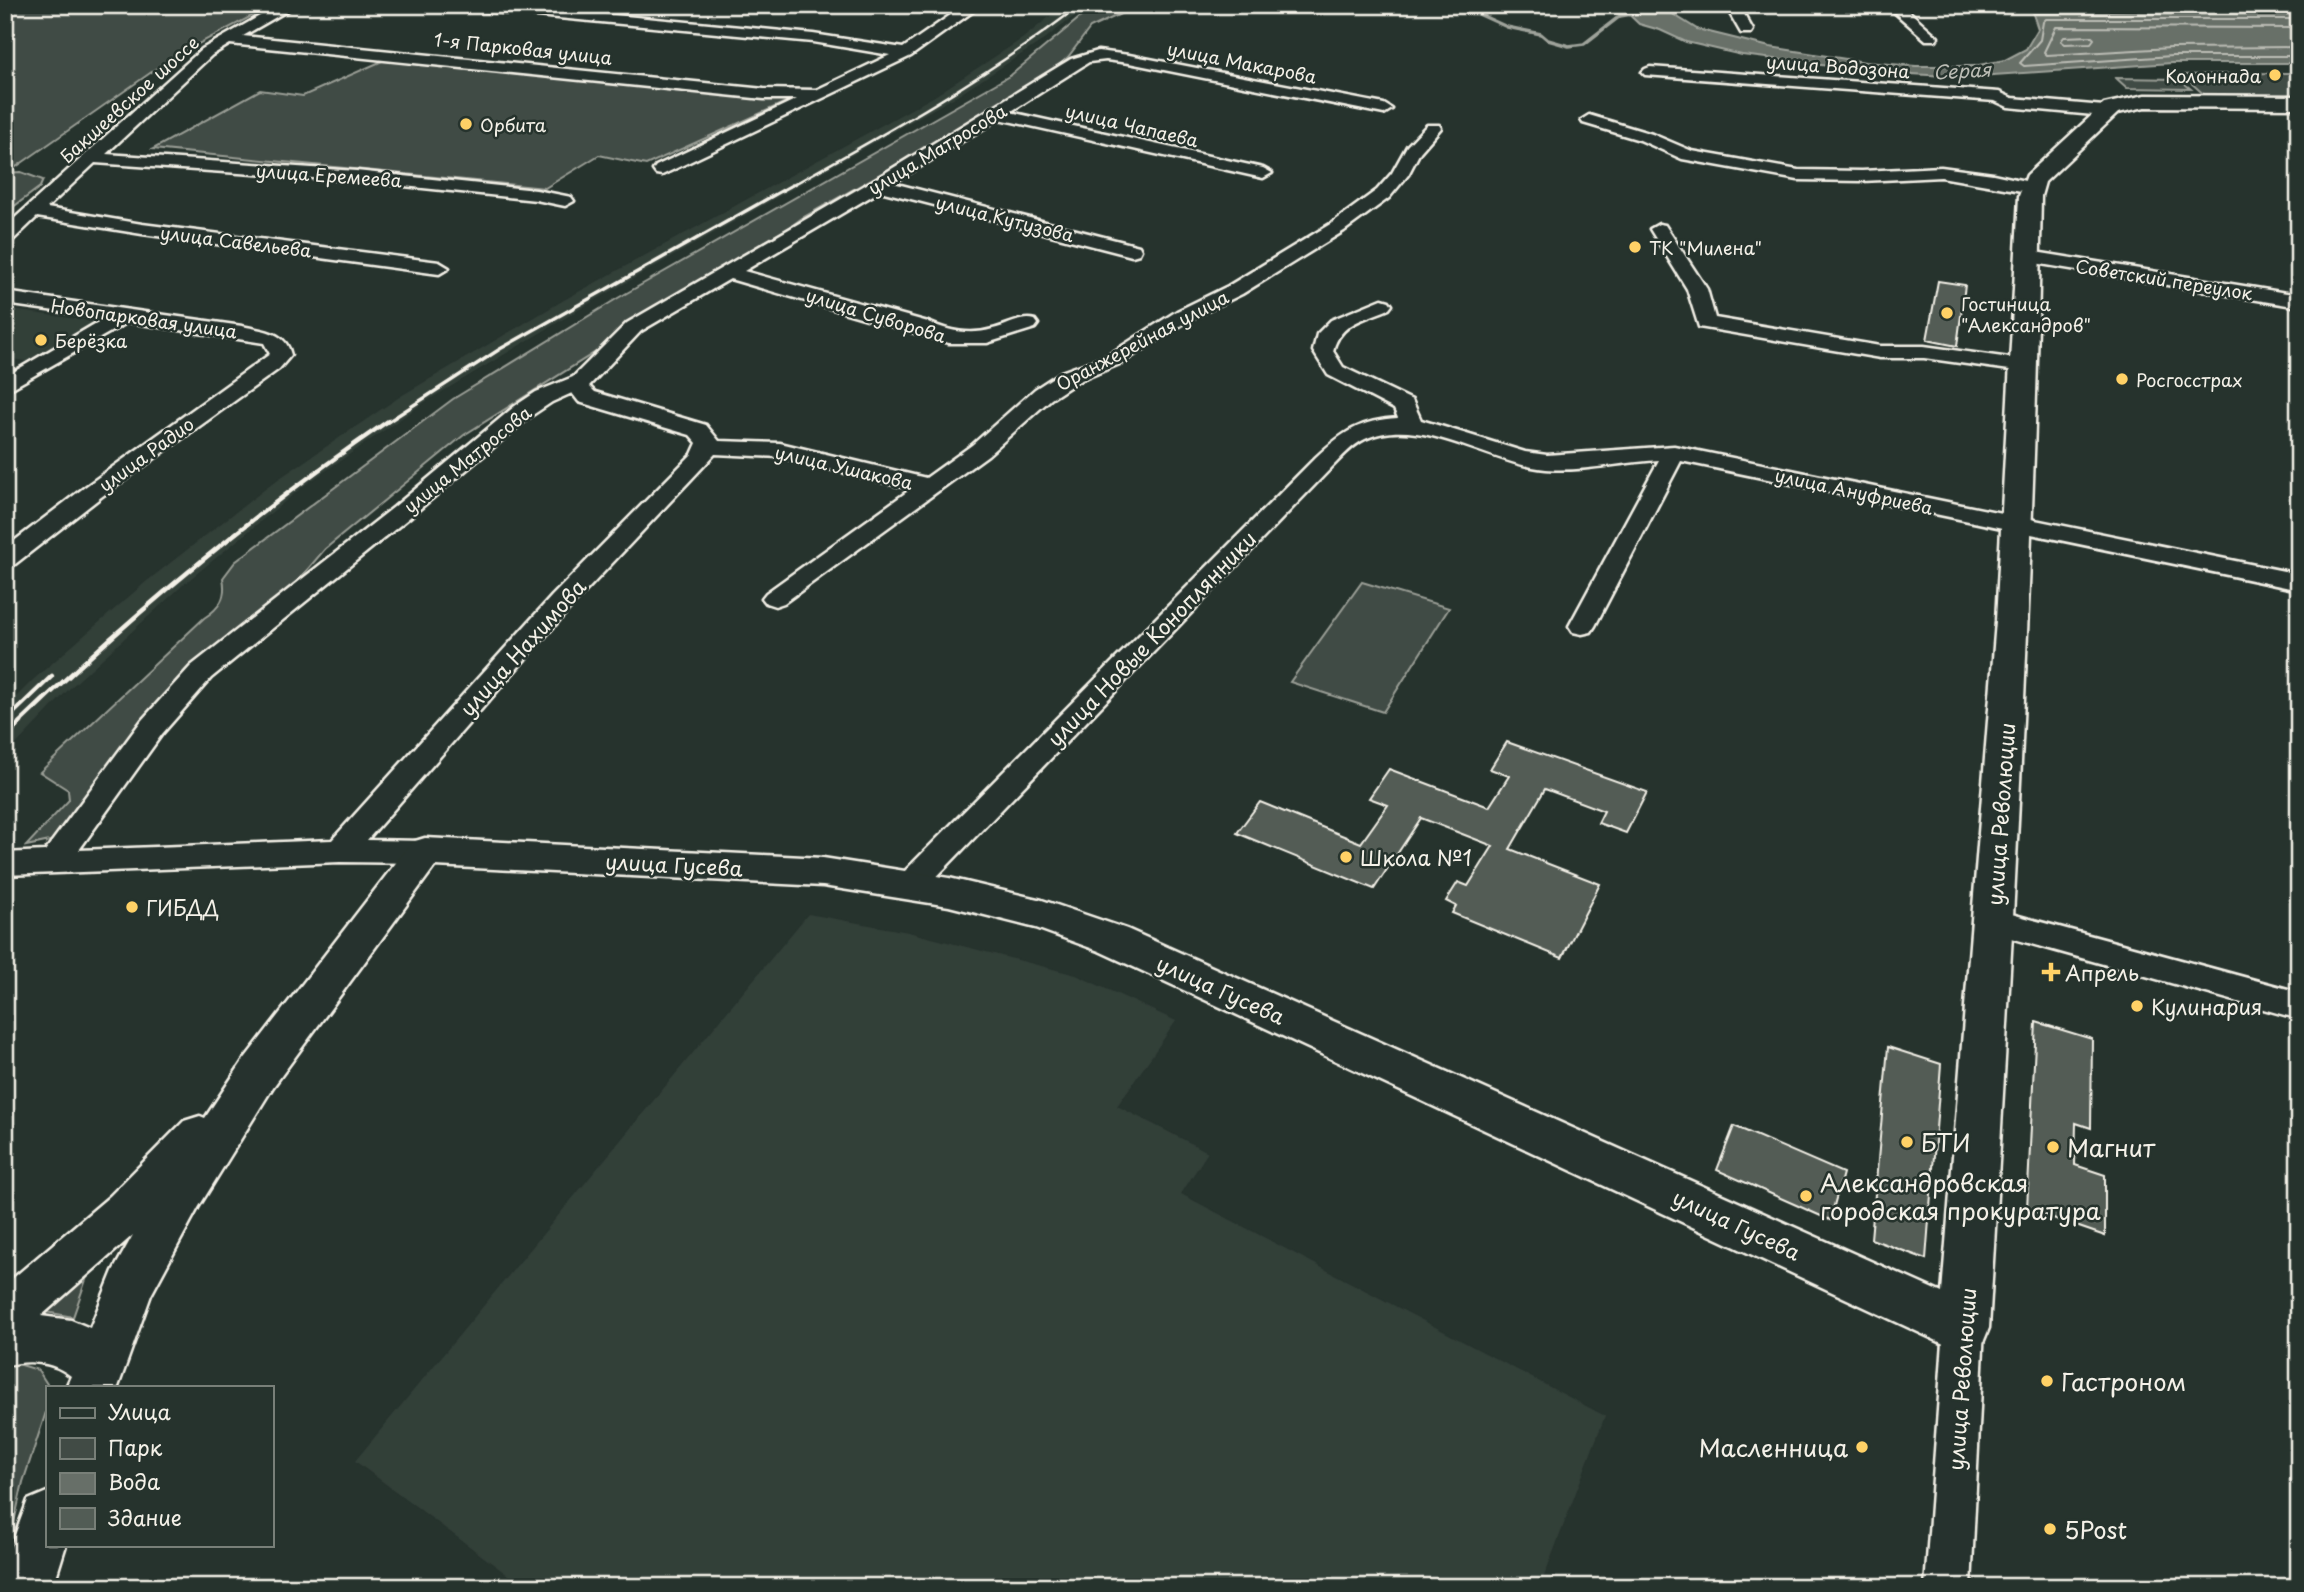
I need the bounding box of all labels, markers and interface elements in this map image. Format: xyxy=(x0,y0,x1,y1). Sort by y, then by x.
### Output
street label: 1-я Парковая улица xyxy=(433,25,614,71)
street label: Бакшеевское шоссе xyxy=(53,29,205,169)
street label: улица Макарова xyxy=(1165,34,1320,90)
street label: улица Водозона xyxy=(1765,48,1911,85)
water label: Серая xyxy=(1932,54,1993,85)
place label: Колоннада xyxy=(2165,62,2262,89)
marker: Колоннада xyxy=(2267,67,2283,83)
street label: улица Матросова xyxy=(862,96,1012,201)
street label: улица Чапаева xyxy=(1063,97,1202,154)
place label: Орбита xyxy=(480,111,547,138)
marker: Орбита xyxy=(458,116,474,132)
street label: улица Еремеева xyxy=(255,156,404,194)
street label: улица Кутузова xyxy=(933,188,1078,248)
street label: улица Савельева xyxy=(159,218,314,264)
place label: ТК "Милена" xyxy=(1649,234,1762,261)
marker: ТК "Милена" xyxy=(1627,239,1643,255)
street label: Советский переулок xyxy=(2074,252,2255,306)
street label: улица Суворова xyxy=(803,281,950,349)
street label: Оранжерейная улица xyxy=(1051,283,1234,397)
place label: Гостиница "Александров" xyxy=(1961,290,2091,338)
street label: Новопарковая улица xyxy=(49,292,240,345)
marker: Гостиница "Александров" xyxy=(1939,305,1955,321)
place label: Берёзка xyxy=(55,327,128,354)
marker: Берёзка xyxy=(33,332,49,348)
place label: Росгосстрах xyxy=(2136,366,2242,393)
marker: Росгосстрах xyxy=(2114,371,2130,387)
street label: улица Матросова xyxy=(397,398,537,519)
street label: улица Радио xyxy=(93,410,199,498)
street label: улица Ушакова xyxy=(772,438,916,496)
street label: улица Ануфриева xyxy=(1772,461,1936,521)
street label: улица Новые Коноплянники xyxy=(1039,523,1263,753)
street label: улица Нахимова xyxy=(451,571,593,723)
street label: улица Революции xyxy=(1978,721,2022,907)
place label: Школа №1 xyxy=(1360,841,1472,873)
street label: улица Гусева xyxy=(604,844,744,884)
marker: Школа №1 xyxy=(1338,849,1354,865)
place label: ГИБДД xyxy=(146,891,219,923)
marker: ГИБДД xyxy=(124,899,140,915)
street label: улица Гусева xyxy=(1152,946,1290,1032)
place label: Апрель xyxy=(2065,956,2139,988)
marker: Апрель xyxy=(2043,964,2059,980)
place label: Кулинария xyxy=(2151,990,2262,1022)
marker: Кулинария xyxy=(2129,998,2145,1014)
place label: БТИ xyxy=(1921,1124,1971,1160)
place label: Магнит xyxy=(2067,1129,2156,1165)
marker: БТИ xyxy=(1899,1134,1915,1150)
marker: Магнит xyxy=(2045,1139,2061,1155)
place label: Александровская городская прокуратура xyxy=(1820,1164,2101,1228)
street label: улица Гусева xyxy=(1668,1180,1806,1268)
marker: Александровская городская прокуратура xyxy=(1798,1188,1814,1204)
street label: улица Революции xyxy=(1939,1286,1983,1472)
place label: Гастроном xyxy=(2061,1363,2186,1399)
marker: Гастроном xyxy=(2039,1373,2055,1389)
legend xyxy=(46,1386,273,1546)
text: Улица xyxy=(108,1395,171,1427)
place label: Масленница xyxy=(1699,1429,1848,1465)
text: Парк xyxy=(108,1431,163,1463)
marker: Масленница xyxy=(1854,1439,1870,1455)
text: Вода xyxy=(108,1465,160,1497)
text: Здание xyxy=(108,1501,182,1533)
place label: 5Post xyxy=(2064,1511,2127,1547)
marker: 5Post xyxy=(2042,1521,2058,1537)

